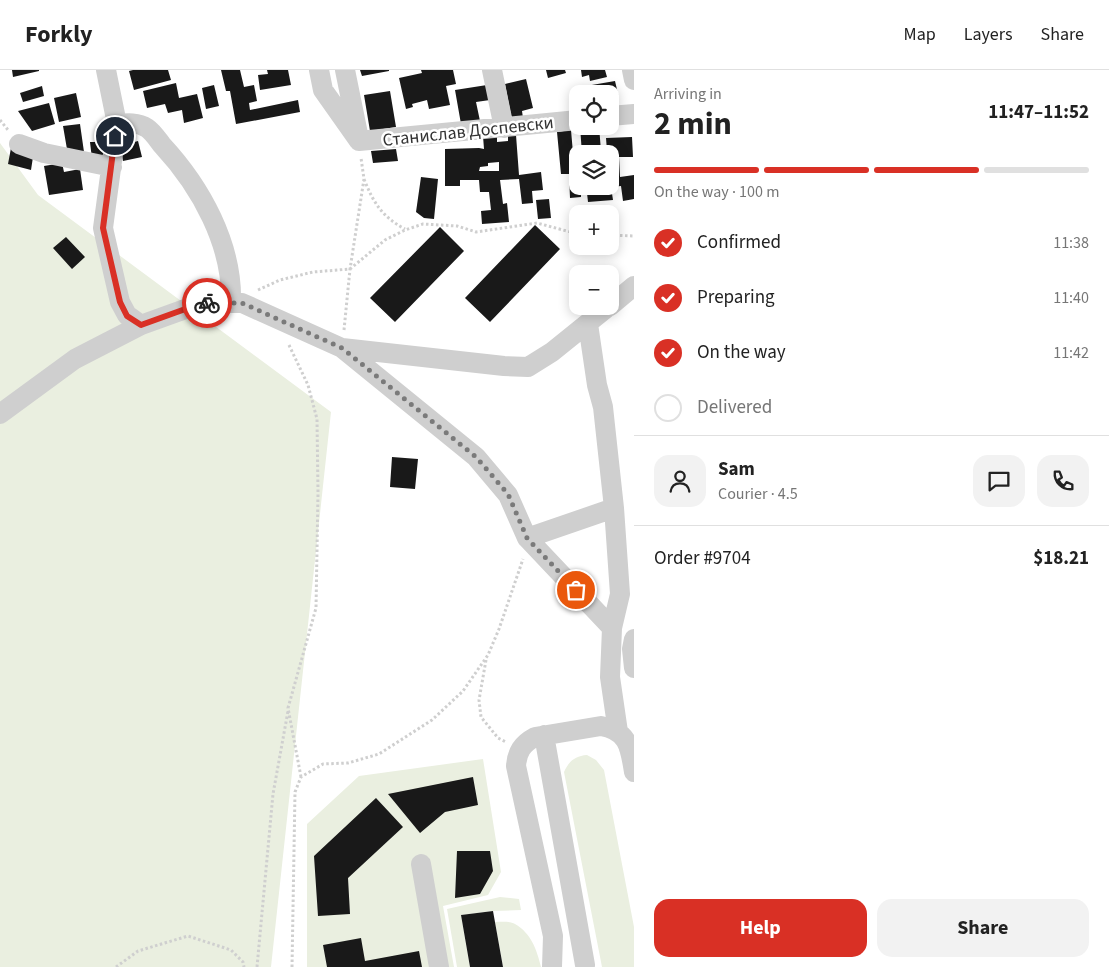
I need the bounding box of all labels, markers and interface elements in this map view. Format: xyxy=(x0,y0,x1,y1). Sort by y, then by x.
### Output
text: Forkly xyxy=(25,17,93,52)
text: Map xyxy=(904,22,936,47)
text: Layers xyxy=(964,22,1013,47)
text: Share xyxy=(1041,22,1084,47)
text: Arriving in xyxy=(654,83,722,105)
map controls xyxy=(569,85,619,315)
button: locate xyxy=(569,85,619,135)
text: 11:47–11:52 xyxy=(988,99,1089,126)
text: 2 min xyxy=(654,101,732,147)
street label: Станислав Доспевски xyxy=(381,110,555,153)
pin xyxy=(94,115,136,157)
icon: home xyxy=(101,122,129,150)
button: layers xyxy=(569,145,619,195)
text: On the way · 100 m xyxy=(654,181,779,203)
button: + xyxy=(569,205,619,255)
icon: check xyxy=(654,229,682,257)
text: Confirmed xyxy=(697,229,781,256)
text: 11:38 xyxy=(1053,232,1089,254)
button: − xyxy=(569,265,619,315)
courier xyxy=(182,278,232,328)
icon: check xyxy=(654,284,682,312)
text: Preparing xyxy=(697,284,775,311)
text: 11:40 xyxy=(1053,287,1089,309)
icon: bike xyxy=(193,289,221,317)
icon: check xyxy=(654,339,682,367)
text: On the way xyxy=(697,339,786,366)
text: 11:42 xyxy=(1053,342,1089,364)
text: Delivered xyxy=(697,394,772,421)
button: person xyxy=(654,455,706,507)
button: chat xyxy=(973,455,1025,507)
button: phone xyxy=(1037,455,1089,507)
text: Sam xyxy=(718,456,755,483)
text: Courier · 4.5 xyxy=(718,483,798,505)
text: Order #9704 xyxy=(654,545,751,572)
text: $18.21 xyxy=(1033,545,1089,572)
pin xyxy=(555,569,597,611)
icon: bag xyxy=(562,576,590,604)
button: Help xyxy=(654,899,867,957)
button: Share xyxy=(877,899,1089,957)

